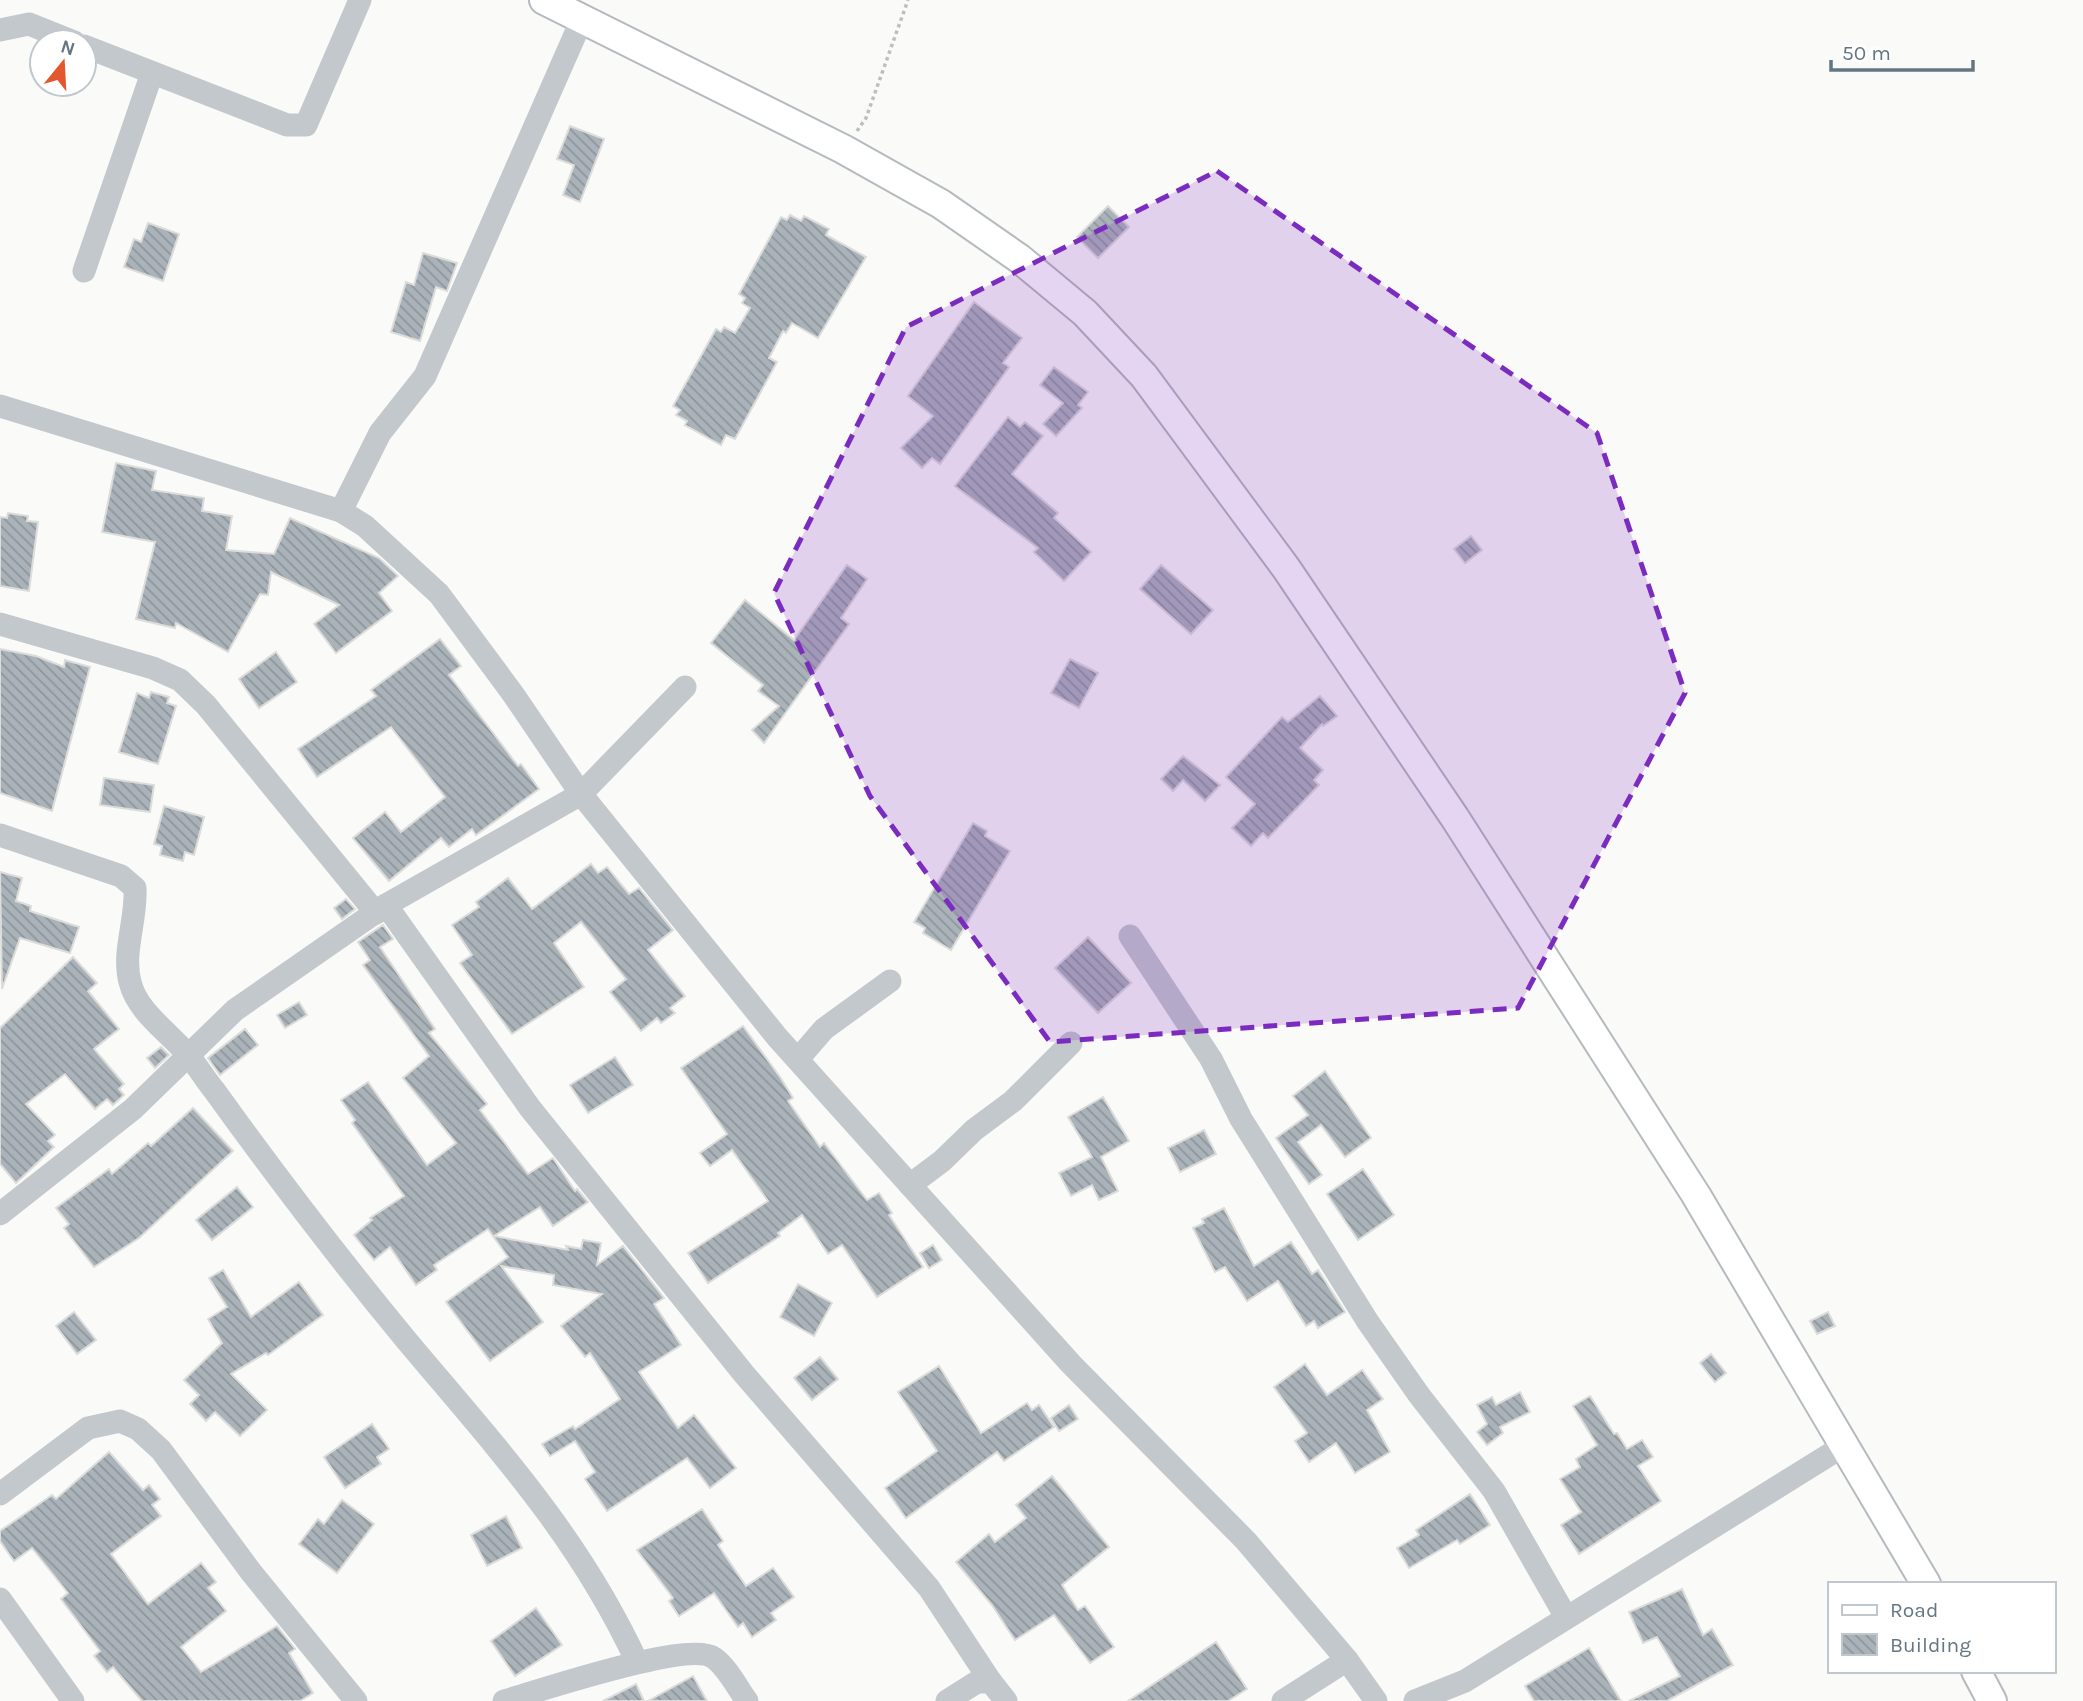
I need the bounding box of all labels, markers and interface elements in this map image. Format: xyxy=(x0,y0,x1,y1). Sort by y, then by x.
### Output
north arrow xyxy=(28,28,98,98)
scale bar xyxy=(1831,28,1973,72)
text: N xyxy=(58,35,78,60)
text: 50 m xyxy=(1842,41,1891,65)
legend xyxy=(1828,1582,2055,1673)
text: Road xyxy=(1890,1598,1938,1622)
text: Building xyxy=(1890,1633,1971,1657)

